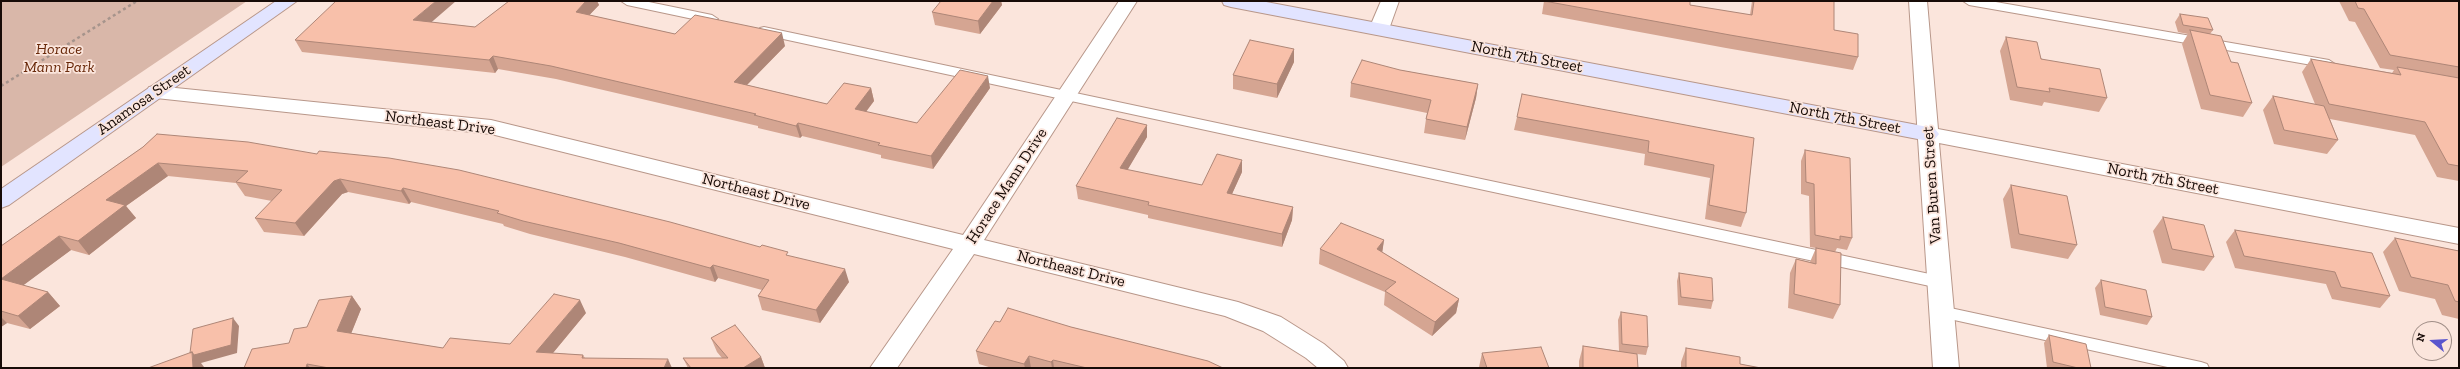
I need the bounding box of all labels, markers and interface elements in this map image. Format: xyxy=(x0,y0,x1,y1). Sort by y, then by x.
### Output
street label: North 7th Street xyxy=(1470,37,1584,77)
park label: Horace Mann Park xyxy=(23,39,95,77)
street label: Anamosa Street xyxy=(94,61,194,139)
street label: North 7th Street xyxy=(1788,98,1902,138)
street label: Northeast Drive xyxy=(384,107,496,139)
street label: Horace Mann Drive xyxy=(962,124,1052,248)
street label: Van Buren Street xyxy=(1918,126,1946,244)
street label: North 7th Street xyxy=(2106,159,2220,199)
street label: Northeast Drive xyxy=(700,169,812,215)
street label: Northeast Drive xyxy=(1015,246,1127,292)
north arrow xyxy=(2412,321,2452,361)
text: N xyxy=(2414,331,2429,343)

